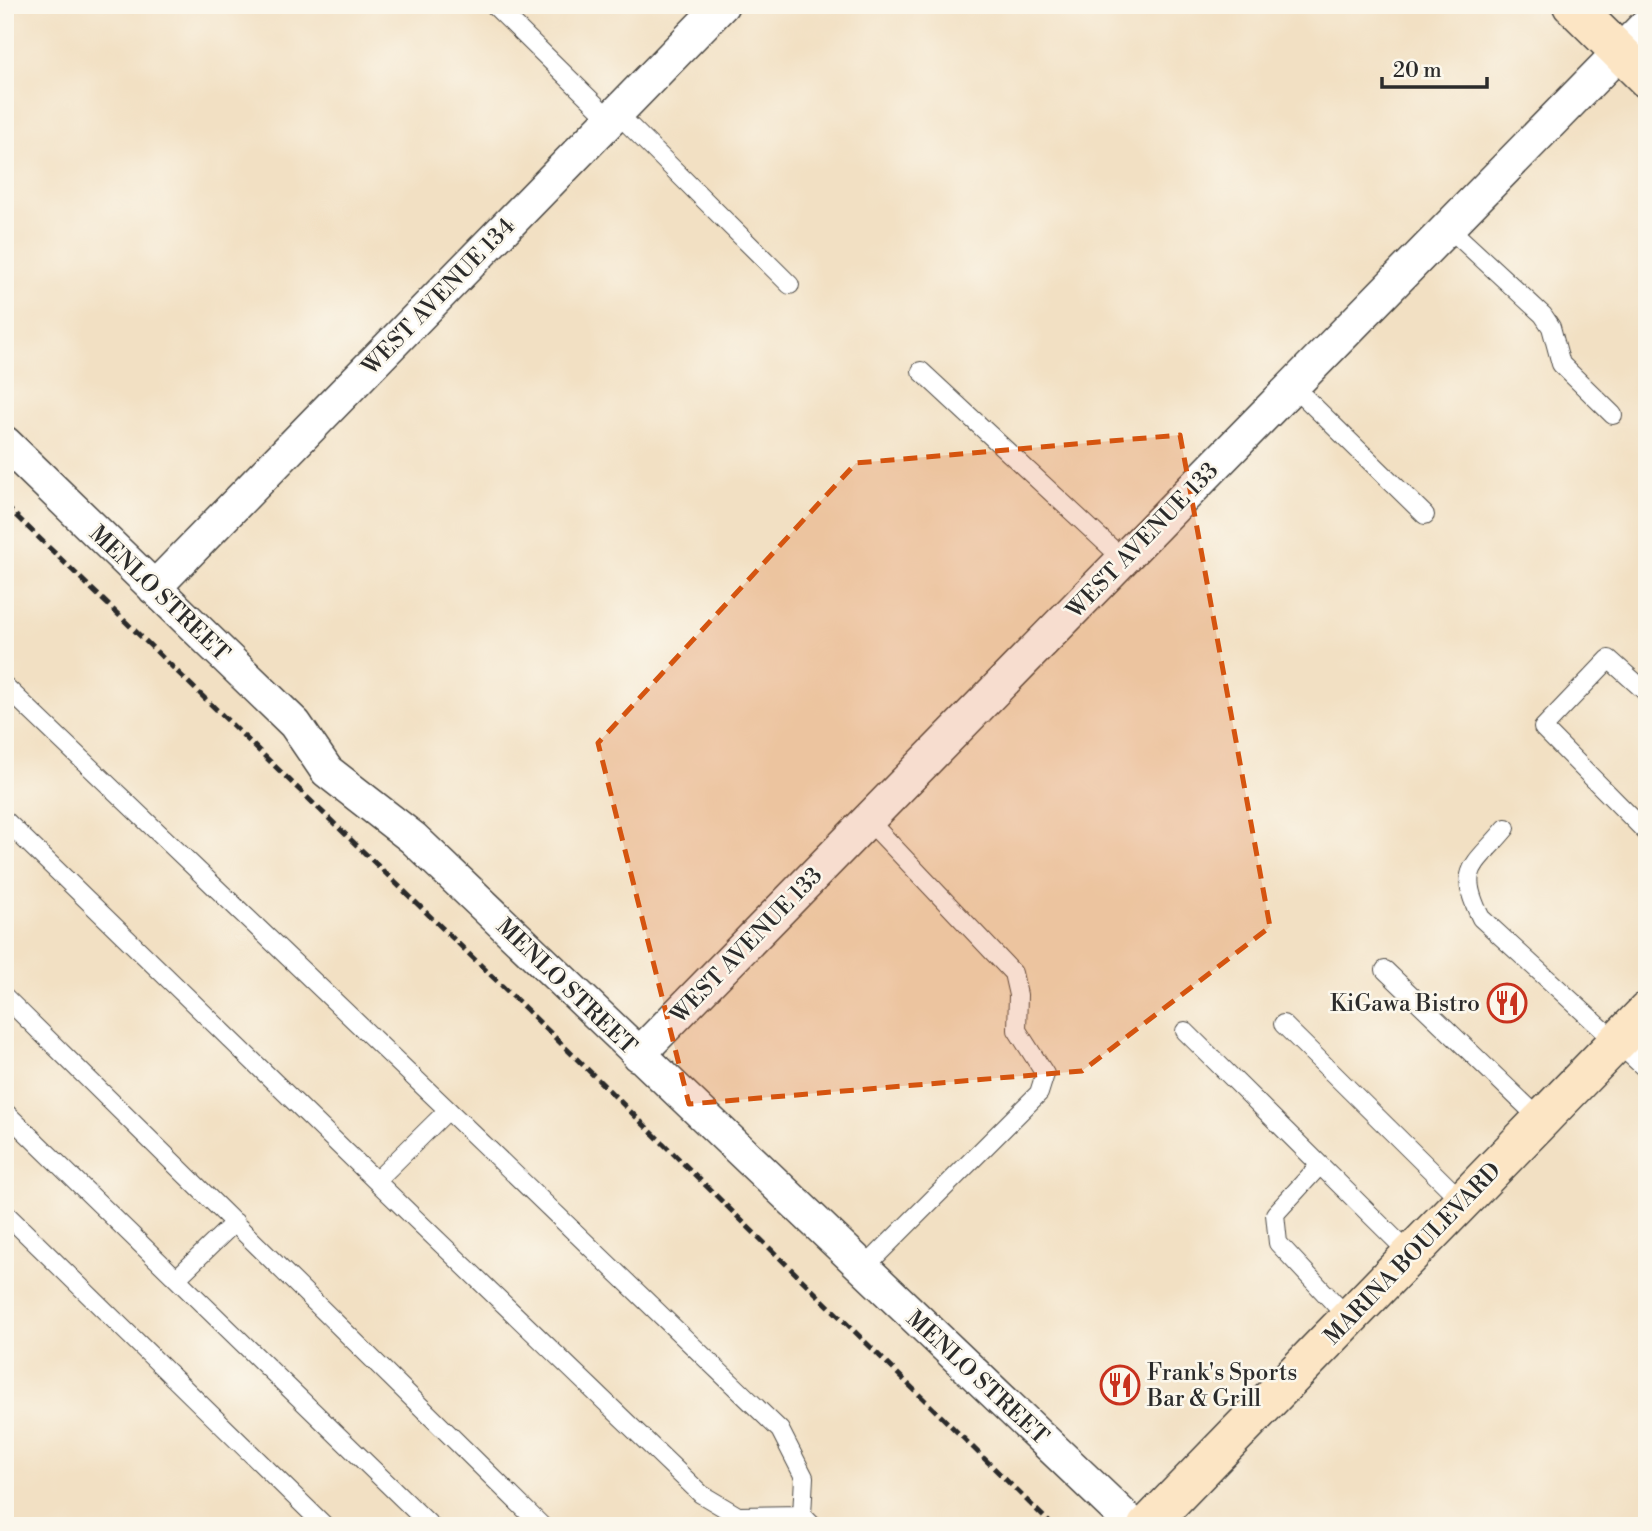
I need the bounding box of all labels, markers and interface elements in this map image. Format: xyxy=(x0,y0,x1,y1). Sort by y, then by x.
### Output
scale bar xyxy=(1382,46,1488,90)
text: 20 m xyxy=(1393,58,1442,84)
street label: WEST AVENUE 134 xyxy=(356,212,521,382)
street label: WEST AVENUE 133 xyxy=(1060,457,1224,625)
street label: MENLO STREET xyxy=(83,520,235,668)
street label: WEST AVENUE 133 xyxy=(664,862,828,1030)
street label: MENLO STREET xyxy=(490,913,642,1061)
restaurant icon: KiGawa Bistro xyxy=(1486,982,1528,1024)
place label: KiGawa Bistro xyxy=(1330,990,1480,1018)
street label: MARINA BOULEVARD xyxy=(1318,1157,1507,1351)
street label: MENLO STREET xyxy=(901,1305,1054,1451)
place label: Frank's Sports Bar & Grill xyxy=(1146,1359,1297,1413)
restaurant icon: Frank's Sports Bar & Grill xyxy=(1099,1364,1141,1406)

